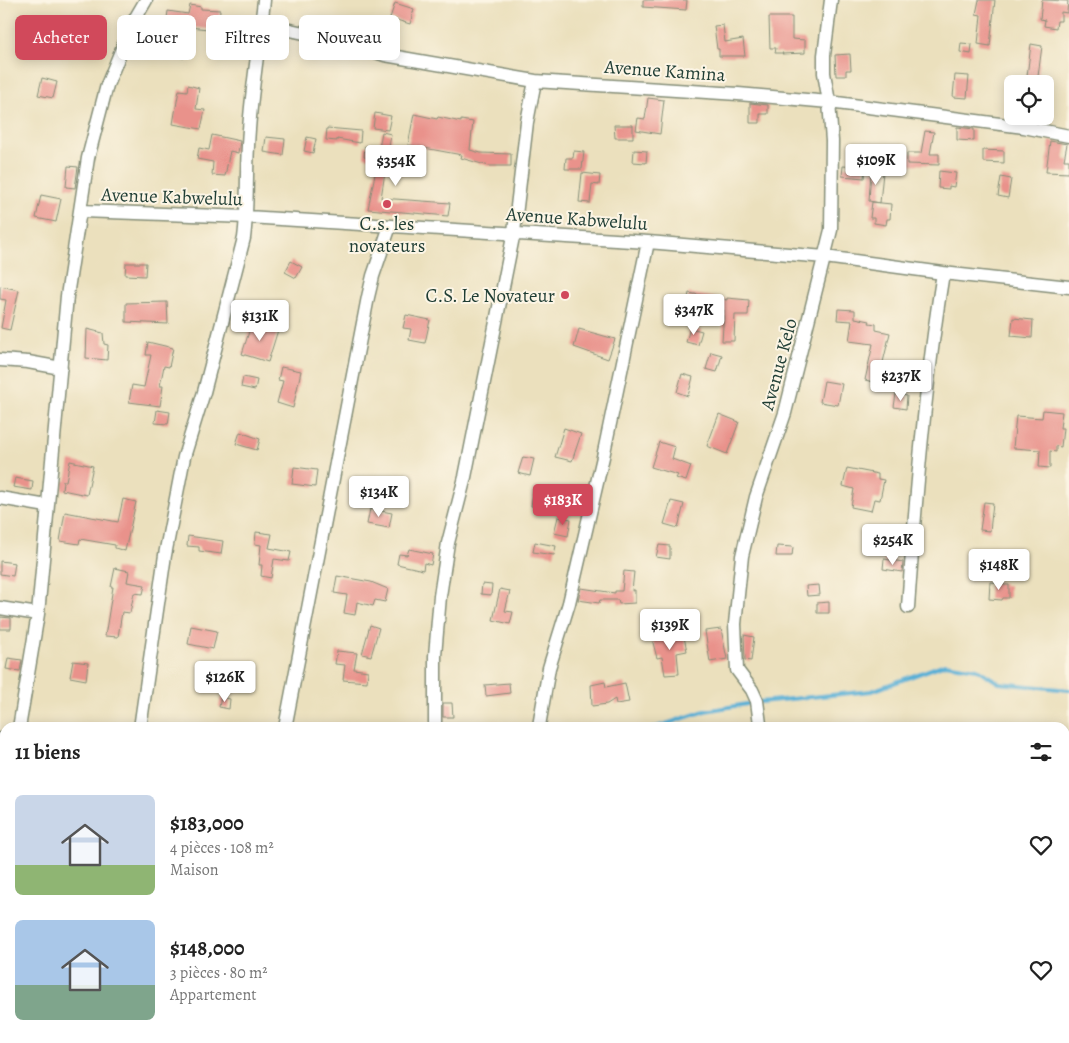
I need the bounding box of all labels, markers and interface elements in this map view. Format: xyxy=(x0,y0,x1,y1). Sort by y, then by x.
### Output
chip: Acheter xyxy=(15,15,107,60)
chip: Louer xyxy=(117,15,196,60)
chip: Filtres xyxy=(206,15,289,60)
chip: Nouveau xyxy=(299,15,400,60)
street label: Avenue Kamina xyxy=(602,54,727,88)
map controls xyxy=(1004,75,1054,125)
button: locate xyxy=(1004,75,1054,125)
pin: $354K xyxy=(361,144,431,187)
pin: $109K xyxy=(841,144,911,186)
text: $109K xyxy=(856,149,896,171)
text: $354K xyxy=(376,150,416,172)
street label: Avenue Kabwelulu xyxy=(100,181,244,212)
marker: C.s. les novateurs xyxy=(381,198,393,210)
street label: Avenue Kabwelulu xyxy=(504,201,649,237)
place label: C.s. les novateurs xyxy=(349,211,425,259)
place label: C.S. Le Novateur xyxy=(426,283,555,309)
marker: C.S. Le Novateur xyxy=(559,289,571,301)
pin: $347K xyxy=(659,294,729,336)
text: $347K xyxy=(674,299,714,321)
pin: $131K xyxy=(225,300,295,342)
text: $131K xyxy=(242,305,278,327)
street label: Avenue Kelo xyxy=(754,315,804,414)
pin: $237K xyxy=(866,360,936,402)
text: $237K xyxy=(881,365,921,387)
pin: $134K xyxy=(344,476,414,518)
text: $134K xyxy=(360,481,398,503)
pin: $183K xyxy=(528,484,598,526)
text: $183K xyxy=(544,489,582,511)
pin: $254K xyxy=(858,524,928,566)
text: $254K xyxy=(873,529,913,551)
pin: $148K xyxy=(964,548,1034,591)
text: $148K xyxy=(980,554,1018,576)
pin: $139K xyxy=(635,608,705,651)
text: $139K xyxy=(651,614,689,636)
pin: $126K xyxy=(190,660,260,703)
text: $126K xyxy=(206,666,244,688)
text: 11 biens xyxy=(15,738,81,766)
icon: filters xyxy=(1027,738,1055,766)
text: $183,000 xyxy=(170,809,244,837)
icon: home xyxy=(55,815,115,875)
icon: heart xyxy=(1027,831,1055,859)
text: 4 pièces · 108 m² xyxy=(170,837,274,859)
text: Maison xyxy=(170,859,219,881)
text: $148,000 xyxy=(170,934,245,962)
icon: home xyxy=(55,940,115,1000)
icon: heart xyxy=(1027,956,1055,984)
text: 3 pièces · 80 m² xyxy=(170,962,268,984)
text: Appartement xyxy=(170,984,256,1006)

